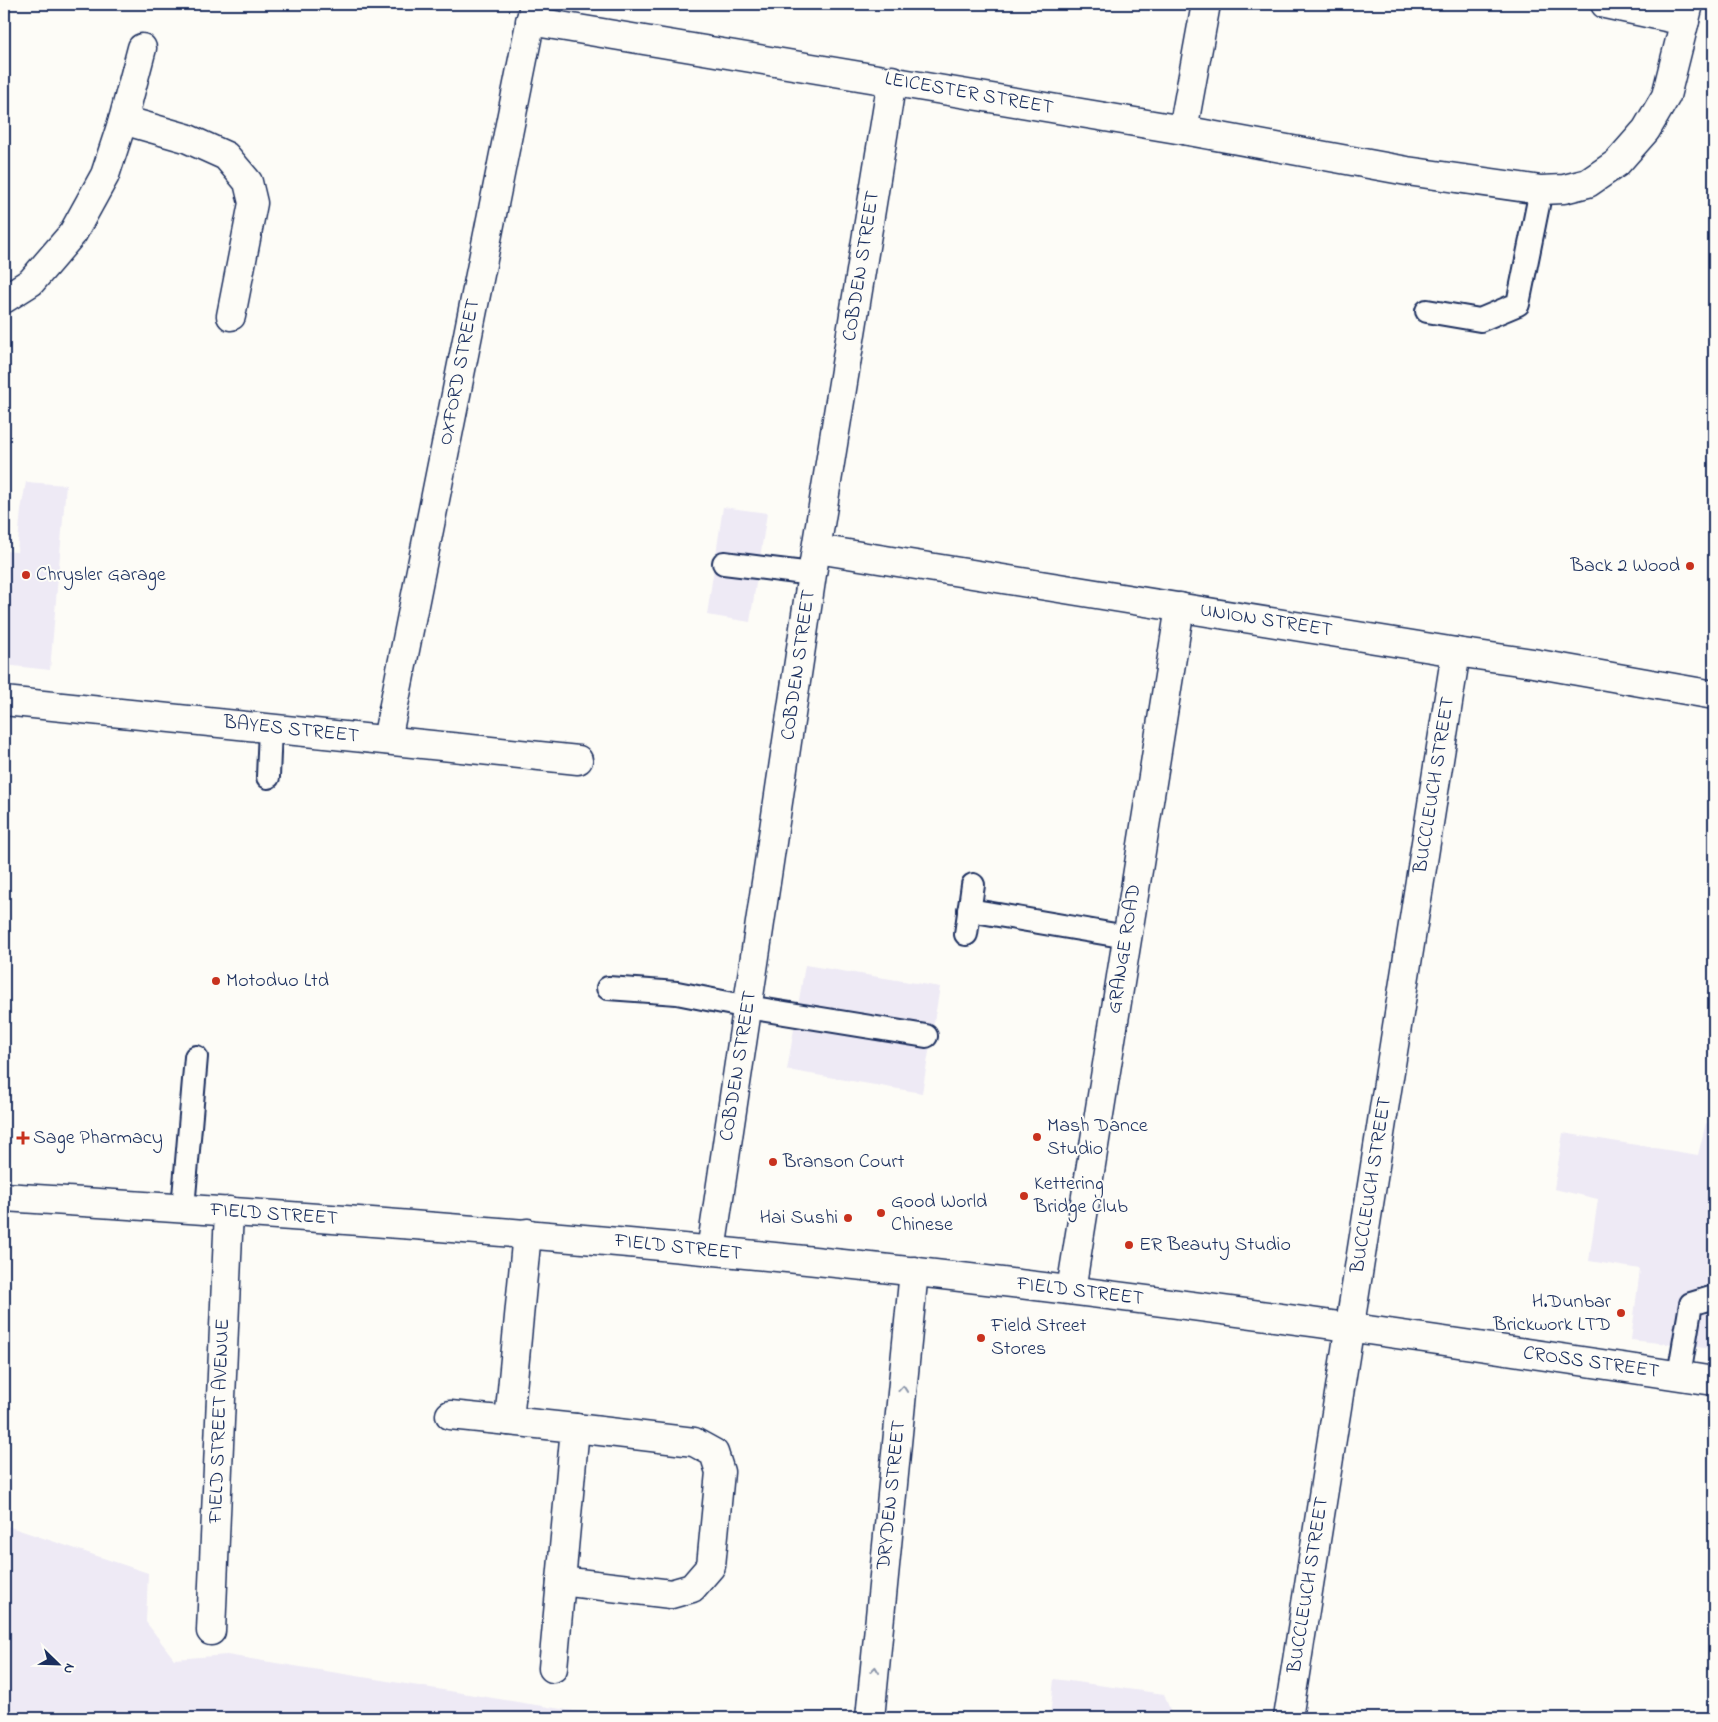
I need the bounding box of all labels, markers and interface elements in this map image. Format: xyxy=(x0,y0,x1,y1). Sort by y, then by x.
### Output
street label: LEICESTER STREET xyxy=(882,65,1056,123)
street label: COBDEN STREET xyxy=(836,189,888,343)
street label: OXFORD STREET xyxy=(432,296,488,448)
place label: Back 2 Wood xyxy=(1570,552,1680,581)
marker: Back 2 Wood xyxy=(1684,560,1696,572)
place label: Chrysler Garage xyxy=(36,561,166,591)
marker: Chrysler Garage xyxy=(20,569,32,581)
street label: COBDEN STREET xyxy=(774,588,824,742)
street label: UNION STREET xyxy=(1198,596,1334,646)
street label: BUCCLEUCH STREET xyxy=(1407,695,1463,876)
street label: BAYES STREET xyxy=(221,708,360,752)
street label: GRANGE ROAD xyxy=(1100,882,1150,1016)
place label: Motoduo Ltd xyxy=(226,967,329,996)
marker: Motoduo Ltd xyxy=(210,975,222,987)
street label: COBDEN STREET xyxy=(713,989,765,1143)
street label: BUCCLEUCH STREET xyxy=(1344,1095,1400,1276)
place label: Mash Dance Studio xyxy=(1047,1112,1148,1164)
place label: Sage Pharmacy xyxy=(33,1124,163,1154)
marker: Mash Dance Studio xyxy=(1031,1131,1043,1143)
marker: Sage Pharmacy xyxy=(17,1132,29,1144)
place label: Branson Court xyxy=(782,1148,905,1177)
marker: Branson Court xyxy=(767,1156,779,1168)
place label: Kettering Bridge Club xyxy=(1033,1170,1128,1223)
place label: Good World Chinese xyxy=(891,1188,987,1240)
marker: Kettering Bridge Club xyxy=(1018,1190,1030,1202)
street label: FIELD STREET xyxy=(208,1196,339,1234)
place label: Hai Sushi xyxy=(759,1204,838,1233)
marker: Good World Chinese xyxy=(875,1207,887,1219)
marker: Hai Sushi xyxy=(842,1212,854,1224)
street label: FIELD STREET xyxy=(612,1227,743,1269)
place label: ER Beauty Studio xyxy=(1139,1231,1291,1260)
marker: ER Beauty Studio xyxy=(1123,1239,1135,1251)
street label: FIELD STREET xyxy=(1014,1270,1145,1314)
place label: H.Dunbar Brickwork LTD xyxy=(1492,1288,1612,1340)
marker: H.Dunbar Brickwork LTD xyxy=(1615,1307,1627,1319)
place label: Field Street Stores xyxy=(990,1312,1087,1364)
street label: FIELD STREET AVENUE xyxy=(202,1318,238,1525)
marker: Field Street Stores xyxy=(975,1332,987,1344)
street label: CROSS STREET xyxy=(1521,1339,1661,1387)
one-way arrow xyxy=(897,1385,908,1393)
street label: DRYDEN STREET xyxy=(870,1419,914,1572)
street label: BUCCLEUCH STREET xyxy=(1281,1495,1337,1676)
north arrow xyxy=(32,1640,82,1690)
text: N xyxy=(57,1660,80,1677)
one-way arrow xyxy=(869,1665,880,1673)

